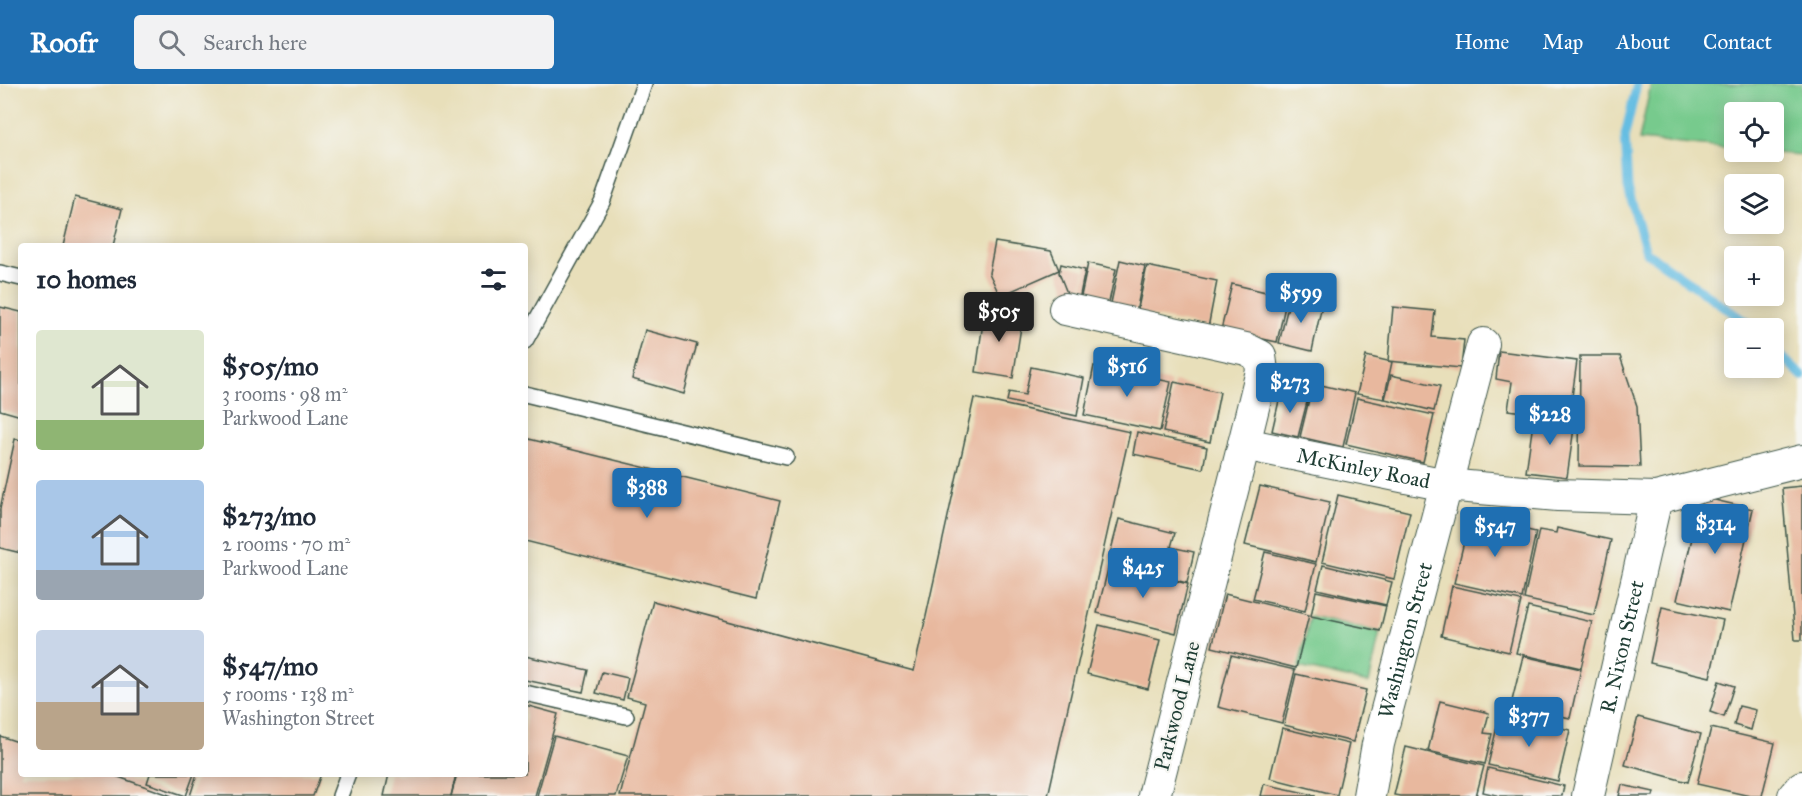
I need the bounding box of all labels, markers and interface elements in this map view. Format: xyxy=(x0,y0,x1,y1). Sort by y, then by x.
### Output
search box xyxy=(134,15,554,69)
text: Roofr xyxy=(30,25,98,60)
icon: search xyxy=(155,26,188,59)
text: Search here xyxy=(203,29,307,56)
text: Home xyxy=(1454,29,1509,55)
text: Map xyxy=(1542,29,1583,55)
text: About xyxy=(1616,29,1670,55)
text: Contact xyxy=(1703,29,1772,55)
map controls xyxy=(1724,102,1784,378)
button: locate xyxy=(1724,102,1784,162)
button: layers xyxy=(1724,174,1784,234)
button: + xyxy=(1724,246,1784,306)
text: 10 homes xyxy=(36,263,137,295)
icon: filters xyxy=(477,263,510,296)
pin: $599 xyxy=(1265,273,1337,324)
text: $599 xyxy=(1280,280,1322,304)
pin: $505 xyxy=(963,292,1035,343)
text: $505 xyxy=(978,299,1020,323)
button: − xyxy=(1724,318,1784,378)
pin: $516 xyxy=(1091,347,1163,398)
text: $505/mo xyxy=(222,350,319,382)
icon: home xyxy=(84,354,156,426)
text: $516 xyxy=(1107,354,1147,378)
pin: $273 xyxy=(1254,363,1326,414)
text: $273 xyxy=(1270,370,1310,394)
text: 3 rooms · 98 m² xyxy=(222,382,347,406)
pin: $228 xyxy=(1514,395,1586,446)
text: $228 xyxy=(1529,402,1571,426)
text: Parkwood Lane xyxy=(222,406,348,430)
street label: McKinley Road xyxy=(1295,442,1433,495)
pin: $388 xyxy=(611,468,683,519)
text: $388 xyxy=(626,475,668,499)
text: $273/mo xyxy=(222,500,316,532)
icon: home xyxy=(84,504,156,576)
pin: $314 xyxy=(1679,504,1751,555)
pin: $547 xyxy=(1459,507,1531,558)
text: $314 xyxy=(1695,511,1735,535)
text: $547 xyxy=(1474,514,1516,538)
text: 2 rooms · 70 m² xyxy=(222,532,350,556)
pin: $425 xyxy=(1107,548,1179,599)
text: $425 xyxy=(1122,555,1164,579)
text: Parkwood Lane xyxy=(222,556,348,580)
street label: Washington Street xyxy=(1372,559,1438,721)
street label: R. Nixon Street xyxy=(1594,577,1650,716)
street label: Parkwood Lane xyxy=(1148,638,1206,773)
text: $547/mo xyxy=(222,650,318,682)
icon: home xyxy=(84,654,156,726)
text: 5 rooms · 138 m² xyxy=(222,682,354,706)
pin: $377 xyxy=(1493,697,1565,748)
text: $377 xyxy=(1508,704,1550,728)
text: Washington Street xyxy=(222,706,375,730)

